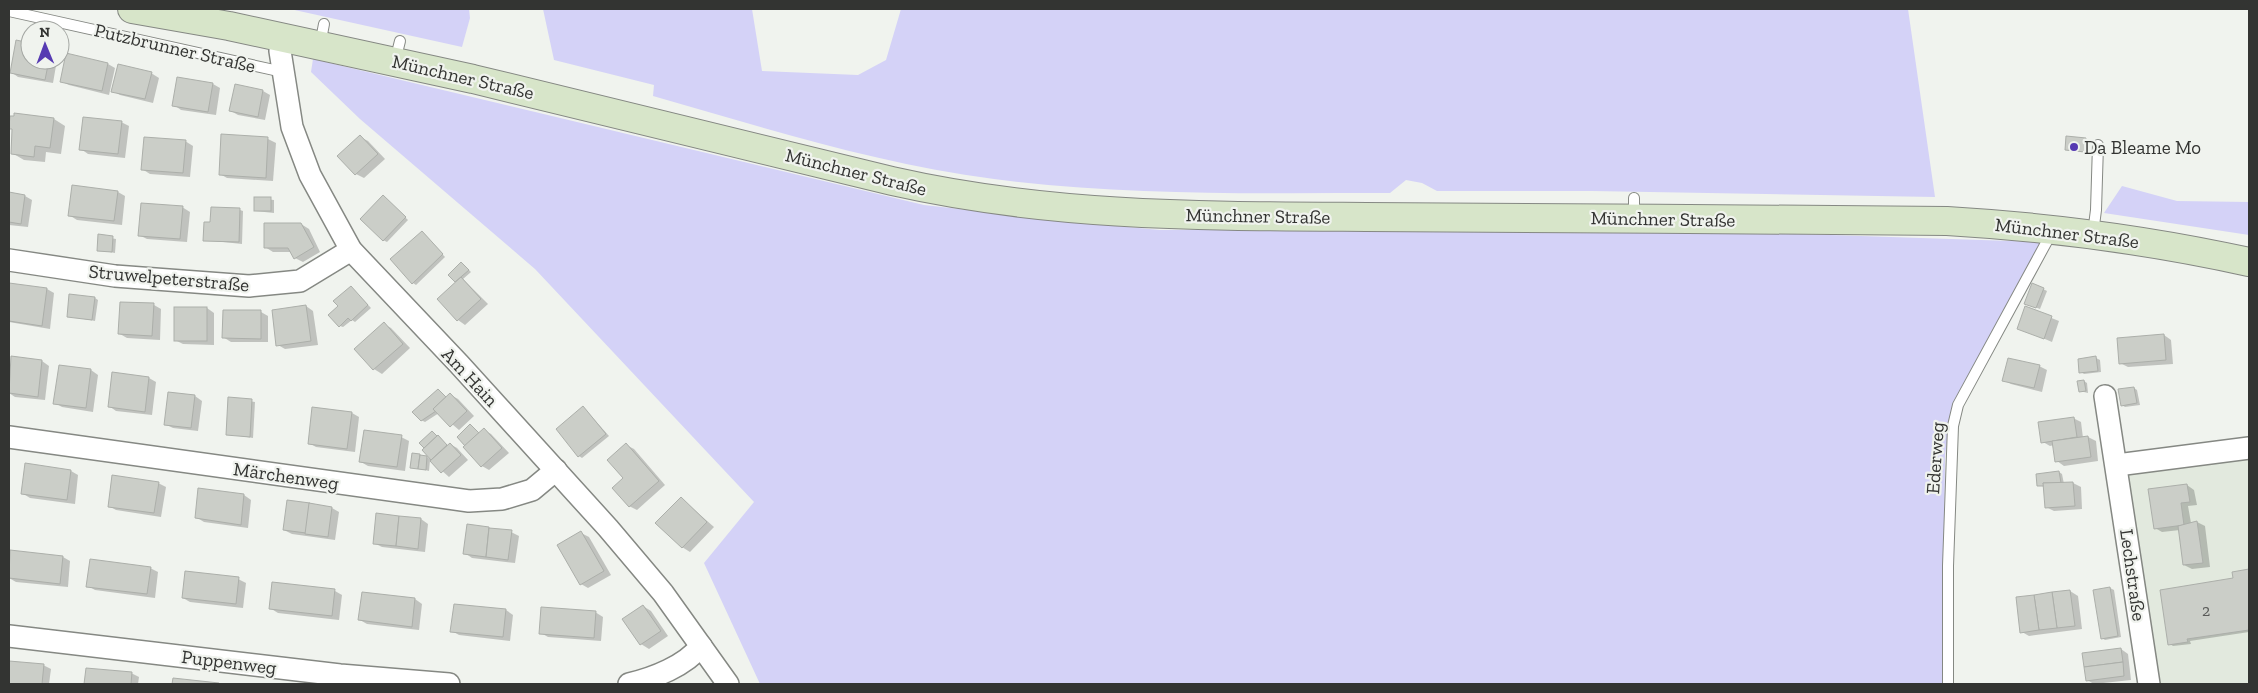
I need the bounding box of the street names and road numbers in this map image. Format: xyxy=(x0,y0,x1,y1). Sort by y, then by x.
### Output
street label: Putzbrunner Straße xyxy=(92,18,258,78)
street label: Münchner Straße xyxy=(390,50,536,105)
street label: Münchner Straße xyxy=(783,143,929,201)
street label: Münchner Straße xyxy=(1185,203,1331,229)
street label: Münchner Straße xyxy=(1590,206,1736,232)
street label: Münchner Straße xyxy=(1994,213,2140,253)
street label: Struwelpeterstraße xyxy=(88,260,250,296)
street label: Am Hain xyxy=(437,343,503,411)
street label: Ederweg xyxy=(1921,421,1949,495)
street label: Märchenweg xyxy=(232,457,341,495)
street label: Lechstraße xyxy=(2115,528,2151,622)
street label: Puppenweg xyxy=(180,645,278,679)

